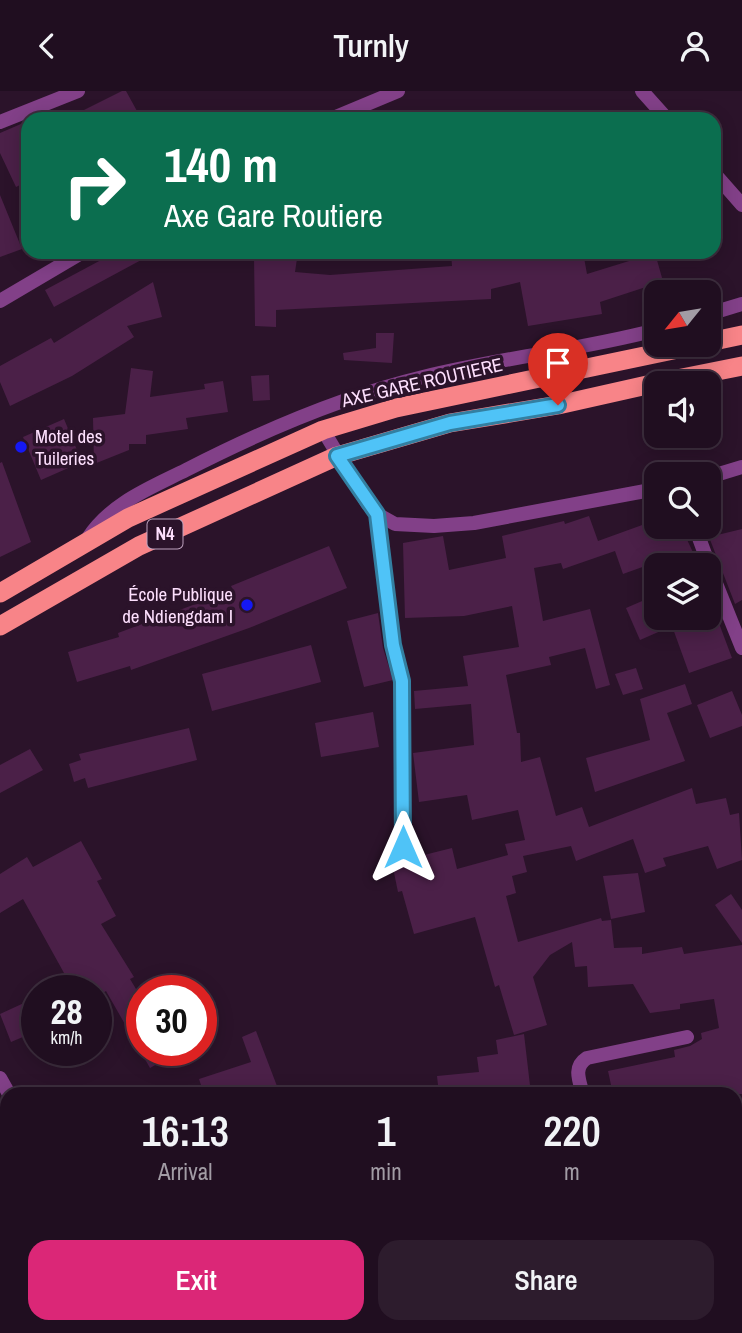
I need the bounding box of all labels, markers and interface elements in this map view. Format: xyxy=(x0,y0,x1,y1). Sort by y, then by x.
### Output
text: Turnly xyxy=(333,24,409,67)
icon: back xyxy=(28,27,66,65)
icon: person xyxy=(676,27,714,65)
text: 140 m xyxy=(164,131,278,197)
icon: right xyxy=(49,140,140,231)
text: Axe Gare Routiere xyxy=(164,194,383,237)
north arrow xyxy=(644,280,721,357)
map controls xyxy=(644,280,721,630)
pin xyxy=(528,333,588,405)
icon: arrive xyxy=(539,344,577,382)
street label: AXE GARE ROUTIERE xyxy=(338,351,505,413)
button: sound xyxy=(644,371,721,448)
place label: Motel des Tuileries xyxy=(35,423,103,471)
marker: Motel des Tuileries xyxy=(13,439,29,455)
button: search xyxy=(644,462,721,539)
road number: N4 xyxy=(148,519,182,549)
button: layers xyxy=(644,553,721,630)
place label: École Publique de Ndiengdam I xyxy=(122,581,233,629)
marker: École Publique de Ndiengdam I xyxy=(239,597,255,613)
position arrow xyxy=(366,810,440,884)
speed limit sign: 30 xyxy=(126,975,217,1066)
text: 28 xyxy=(51,988,82,1035)
text: km/h xyxy=(51,1025,83,1050)
text: 16:13 xyxy=(141,1103,229,1159)
text: 1 xyxy=(376,1103,396,1159)
text: 220 xyxy=(543,1103,601,1159)
text: Arrival xyxy=(158,1156,212,1187)
text: min xyxy=(370,1156,402,1187)
text: m xyxy=(564,1156,580,1187)
button: Exit xyxy=(28,1240,364,1320)
button: Share xyxy=(378,1240,714,1320)

